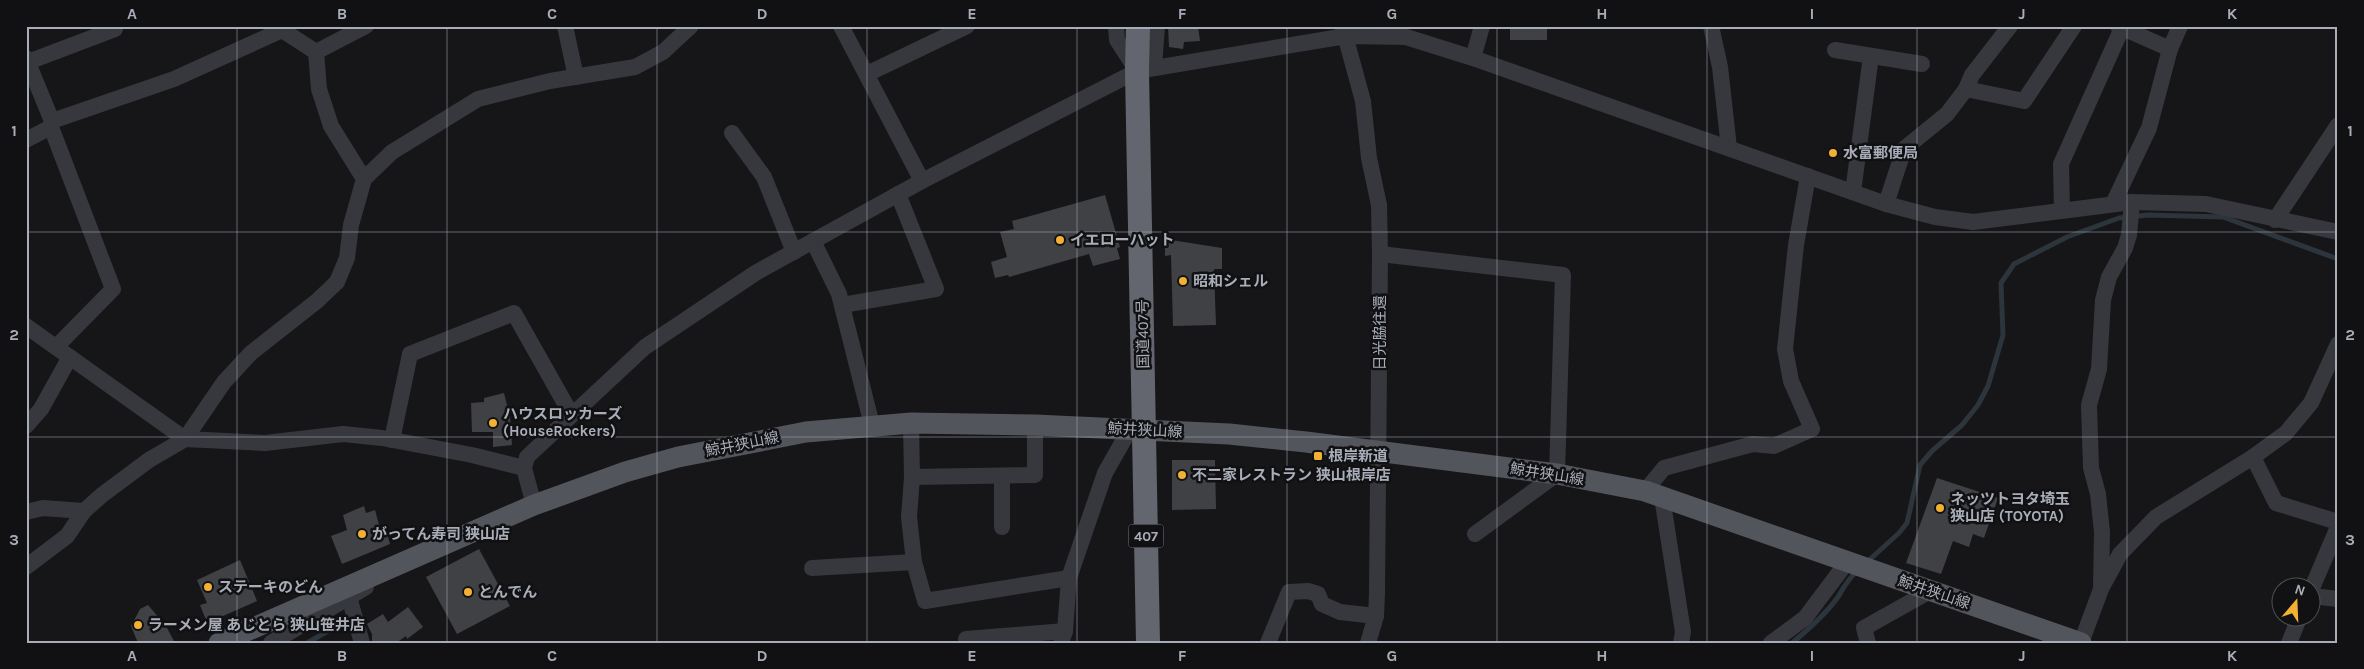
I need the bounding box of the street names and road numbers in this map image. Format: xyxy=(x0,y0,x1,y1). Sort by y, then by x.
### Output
street label: 日光脇往還 xyxy=(1371,295,1389,371)
street label: 国道407号 xyxy=(1133,299,1153,369)
street label: 鯨井狭山線 xyxy=(1107,419,1183,441)
street label: 鯨井狭山線 xyxy=(703,428,781,460)
street label: 鯨井狭山線 xyxy=(1509,459,1585,489)
road number: 407 xyxy=(1128,524,1164,548)
street label: 鯨井狭山線 xyxy=(1896,571,1972,613)

